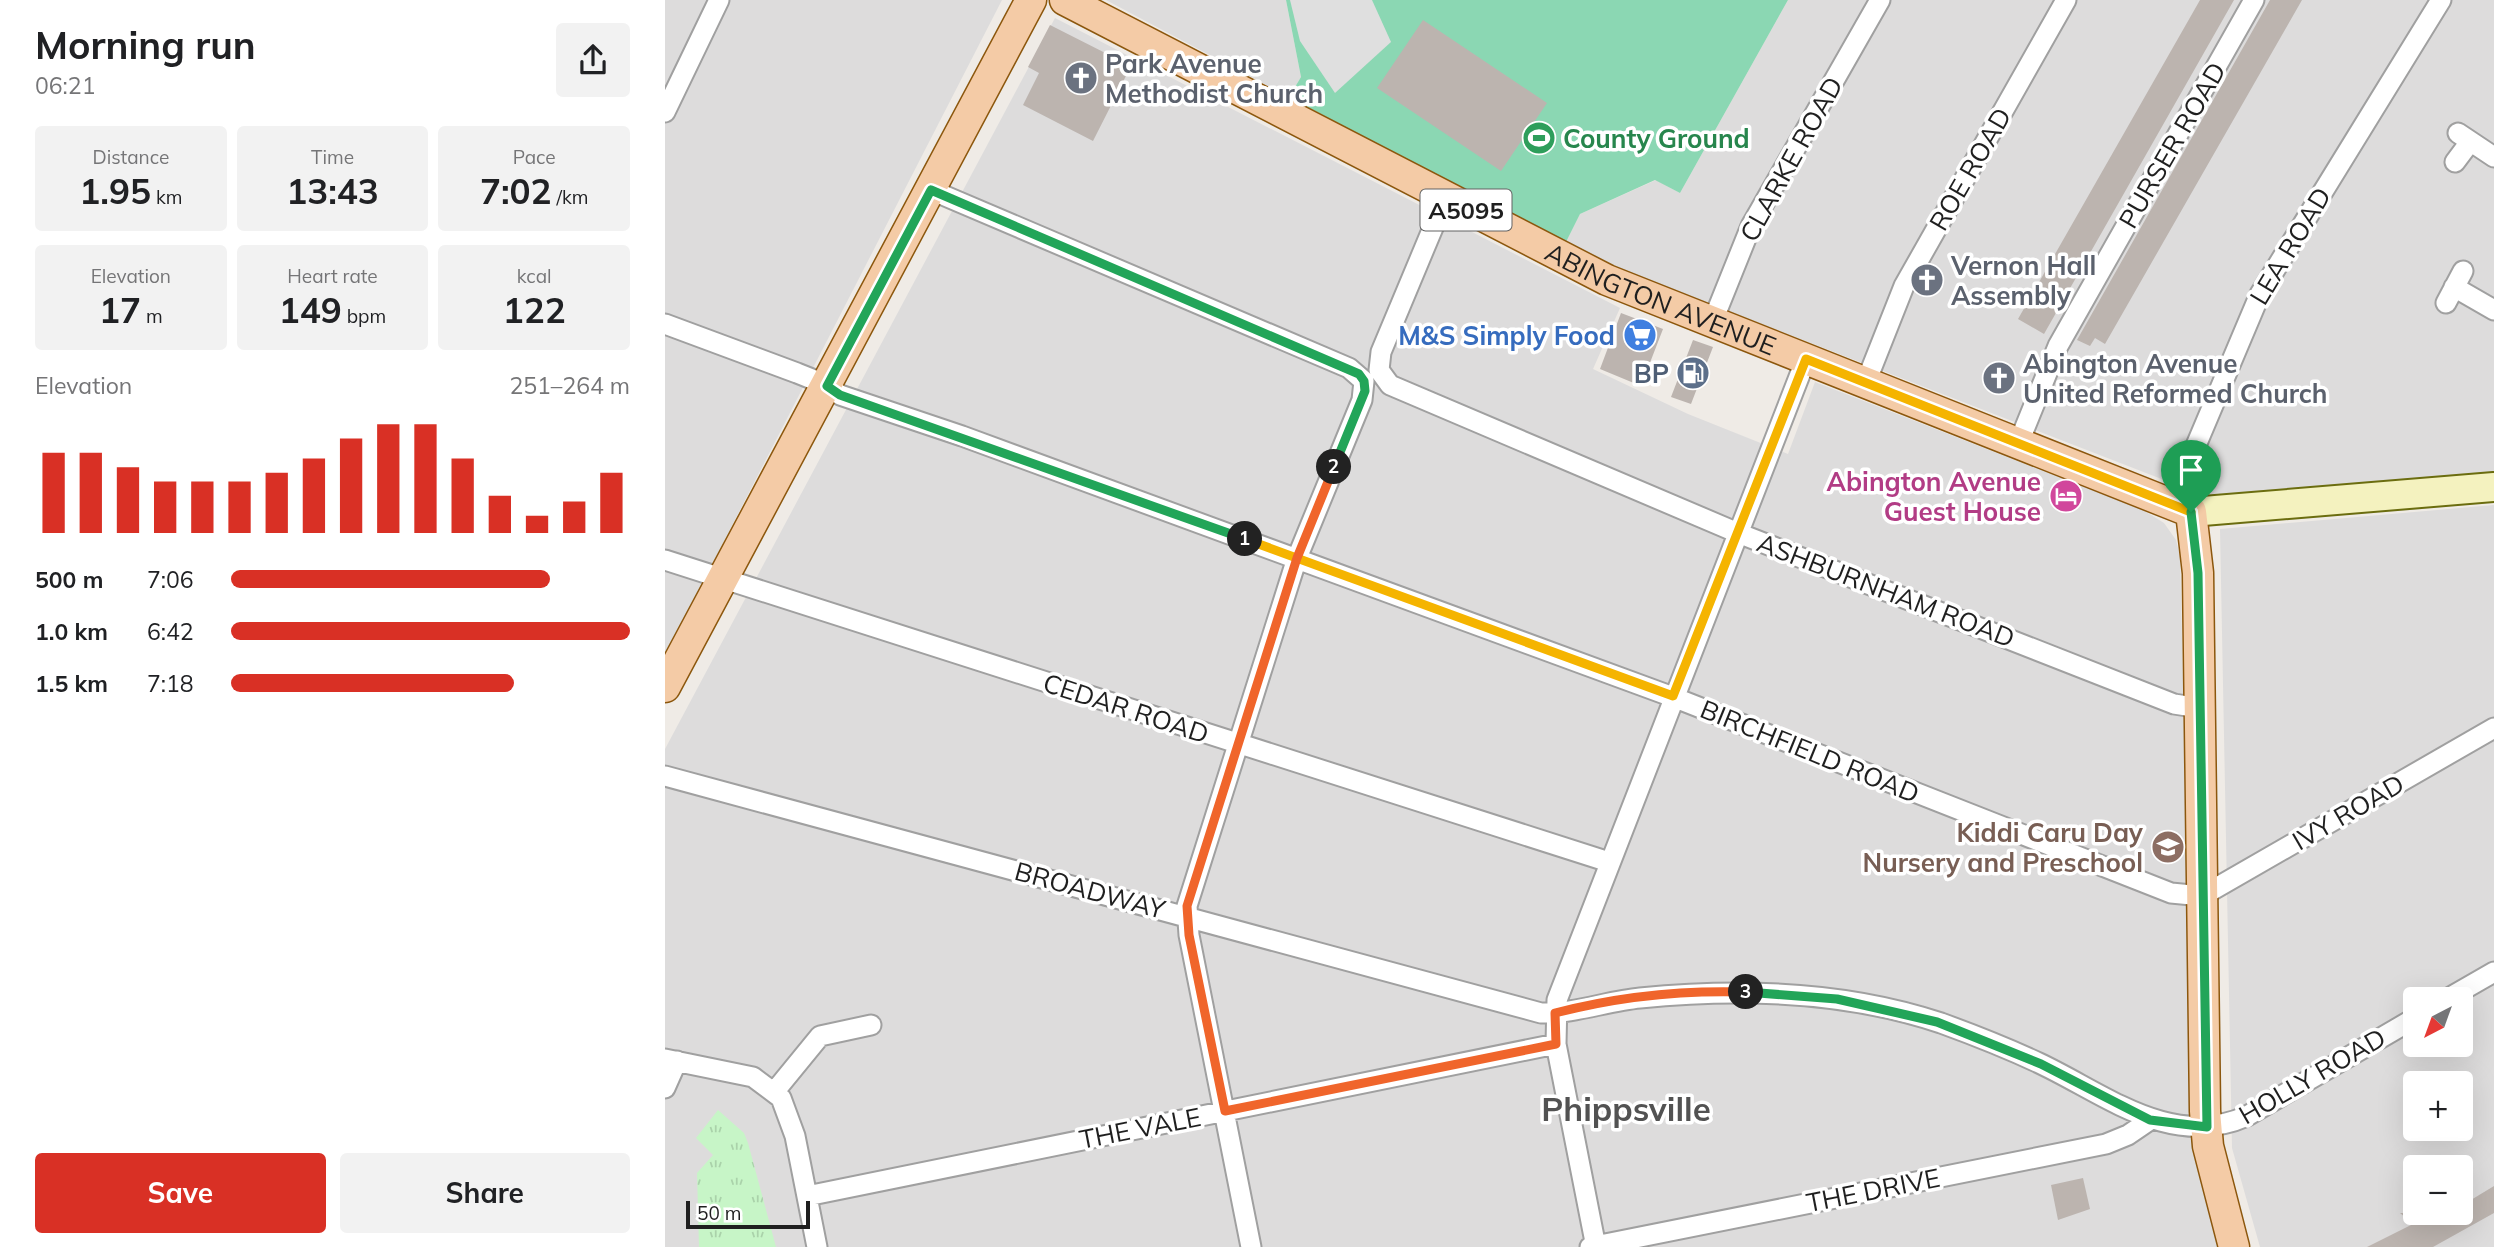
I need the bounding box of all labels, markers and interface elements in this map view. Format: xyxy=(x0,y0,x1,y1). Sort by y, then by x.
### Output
text: Morning run xyxy=(35,21,256,69)
button: share xyxy=(556,23,630,97)
place label: Park Avenue Methodist Church xyxy=(1105,47,1323,110)
street label: PURSER ROAD xyxy=(2111,56,2233,234)
church icon: Park Avenue Methodist Church xyxy=(1062,59,1100,97)
text: 06:21 xyxy=(35,71,95,100)
street label: CLARKE ROAD xyxy=(1732,71,1850,247)
street label: ROE ROAD xyxy=(1922,102,2018,236)
sports icon: County Ground xyxy=(1520,119,1558,157)
place label: County Ground xyxy=(1563,122,1750,155)
text: Distance xyxy=(92,145,169,169)
text: Time xyxy=(311,145,354,169)
text: Pace xyxy=(513,145,556,169)
text: 1.95 xyxy=(79,169,151,213)
text: 13:43 xyxy=(286,169,379,213)
text: 7:02 xyxy=(480,169,552,213)
street label: LEA ROAD xyxy=(2242,181,2338,311)
text: km xyxy=(151,185,182,209)
text: /km xyxy=(552,185,588,209)
road number: A5095 xyxy=(1421,190,1511,230)
street label: ABINGTON AVENUE xyxy=(1540,235,1781,362)
place label: Vernon Hall Assembly xyxy=(1950,249,2096,312)
church icon: Vernon Hall Assembly xyxy=(1908,261,1946,299)
text: Elevation xyxy=(91,264,171,288)
text: Heart rate xyxy=(287,264,378,288)
text: kcal xyxy=(517,264,552,288)
text: 17 xyxy=(99,288,141,332)
text: 149 xyxy=(279,288,342,332)
text: 122 xyxy=(503,288,566,332)
text: m xyxy=(141,304,163,328)
text: bpm xyxy=(342,304,386,328)
supermarket icon: M&S Simply Food xyxy=(1621,316,1659,354)
place label: M&S Simply Food xyxy=(1398,319,1615,352)
place label: Abington Avenue United Reformed Church xyxy=(2023,347,2328,410)
fuel station icon: BP xyxy=(1674,354,1712,392)
place label: BP xyxy=(1634,357,1669,390)
church icon: Abington Avenue United Reformed Church xyxy=(1980,359,2018,397)
text: Elevation xyxy=(35,371,132,400)
text: 251–264 m xyxy=(509,371,630,400)
pin xyxy=(2161,440,2221,512)
pin: 2 xyxy=(1317,449,1351,484)
icon: arrive xyxy=(2172,451,2210,489)
text: 2 xyxy=(1328,454,1339,478)
place label: Abington Avenue Guest House xyxy=(1826,465,2041,528)
hotel icon: Abington Avenue Guest House xyxy=(2047,477,2085,515)
pin: 1 xyxy=(1227,522,1263,556)
text: 1 xyxy=(1239,526,1250,550)
street label: ASHBURNHAM ROAD xyxy=(1752,526,2020,654)
text: 500 m xyxy=(35,565,103,594)
text: 7:06 xyxy=(147,565,194,594)
text: 1.0 km xyxy=(35,617,108,646)
text: 6:42 xyxy=(147,617,194,646)
street label: CEDAR ROAD xyxy=(1039,666,1213,750)
text: 1.5 km xyxy=(35,669,108,698)
text: 7:18 xyxy=(147,669,194,698)
street label: BIRCHFIELD ROAD xyxy=(1696,692,1924,810)
street label: IVY ROAD xyxy=(2286,767,2410,857)
place label: Kiddi Caru Day Nursery and Preschool xyxy=(1863,816,2144,879)
school or university icon: Kiddi Caru Day Nursery and Preschool xyxy=(2149,828,2187,866)
street label: BROADWAY xyxy=(1011,854,1170,926)
pin: 3 xyxy=(1729,974,1763,1010)
text: 3 xyxy=(1740,979,1751,1003)
north arrow xyxy=(2403,987,2473,1057)
map controls xyxy=(2403,987,2473,1225)
street label: HOLLY ROAD xyxy=(2233,1021,2391,1131)
button: + xyxy=(2403,1071,2473,1141)
district label: Phippsville xyxy=(1541,1088,1711,1129)
street label: THE VALE xyxy=(1076,1100,1204,1156)
button: Save xyxy=(35,1153,326,1233)
button: Share xyxy=(340,1153,630,1233)
button: − xyxy=(2403,1155,2473,1225)
street label: THE DRIVE xyxy=(1803,1161,1943,1219)
scale bar xyxy=(686,1198,810,1230)
text: 50 m xyxy=(697,1201,741,1225)

